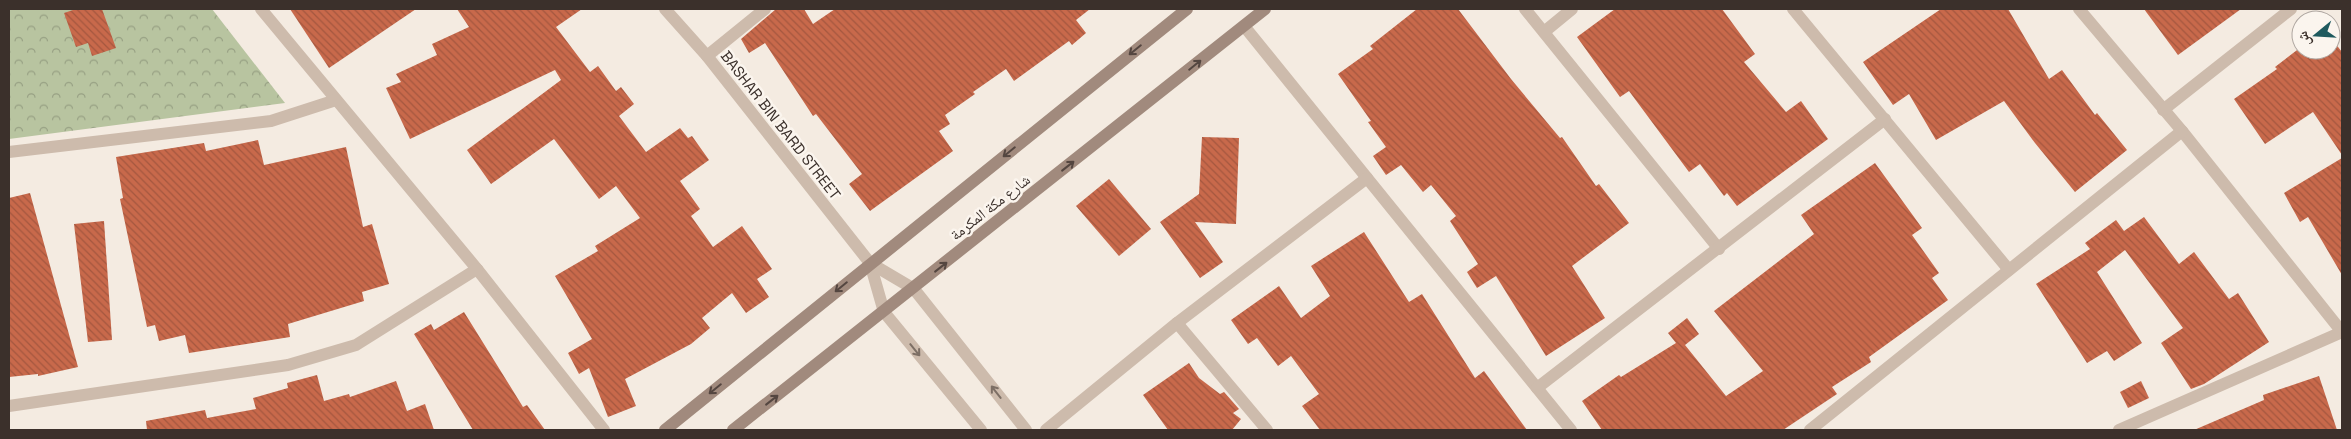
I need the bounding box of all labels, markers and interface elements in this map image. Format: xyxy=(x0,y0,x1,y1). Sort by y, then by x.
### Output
north arrow xyxy=(2291,10,2341,60)
text: ش xyxy=(2293,29,2314,49)
one-way arrow xyxy=(1129,45,1142,56)
street label: BASHAR BIN BARD STREET xyxy=(717,47,845,203)
one-way arrow xyxy=(1188,60,1202,70)
one-way arrow xyxy=(1003,146,1016,157)
one-way arrow xyxy=(1061,161,1074,172)
street label: شارع مكة المكرمة xyxy=(946,170,1034,245)
one-way arrow xyxy=(934,262,947,273)
one-way arrow xyxy=(835,281,848,292)
one-way arrow xyxy=(910,343,921,356)
one-way arrow xyxy=(709,384,722,395)
one-way arrow xyxy=(991,385,1001,399)
one-way arrow xyxy=(765,395,778,406)

